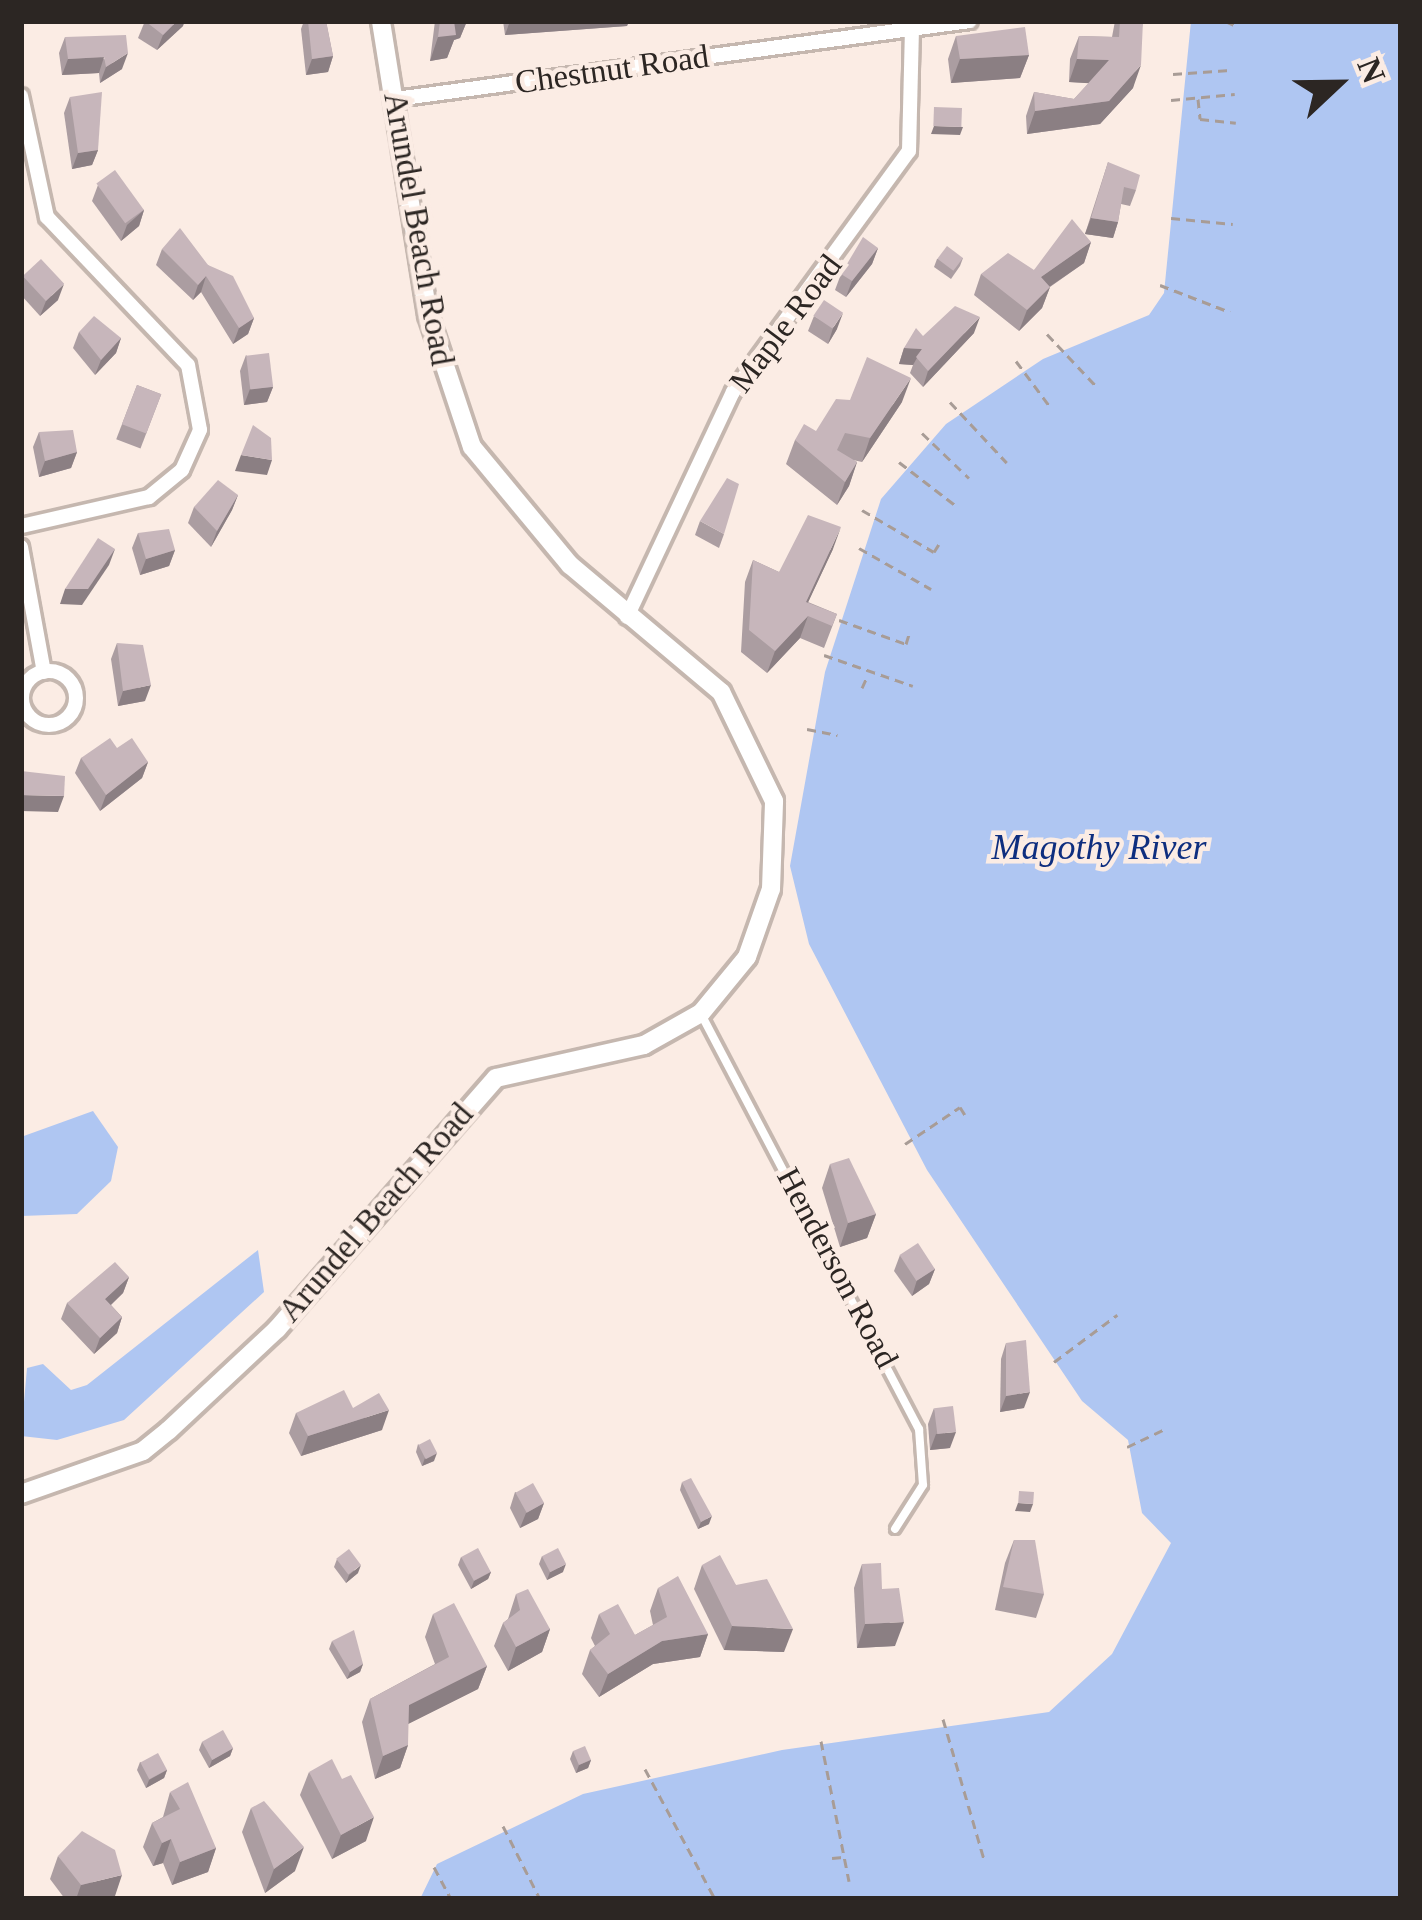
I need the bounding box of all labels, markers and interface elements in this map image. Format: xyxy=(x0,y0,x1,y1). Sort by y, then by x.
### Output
north arrow xyxy=(1278,24,1398,144)
street label: Chestnut Road xyxy=(513,37,711,103)
text: N xyxy=(1350,53,1393,88)
street label: Arundel Beach Road xyxy=(374,89,462,369)
street label: Maple Road xyxy=(721,247,851,401)
water label: Magothy River xyxy=(992,826,1206,870)
street label: Arundel Beach Road xyxy=(270,1096,482,1330)
street label: Henderson Road xyxy=(768,1161,906,1375)

